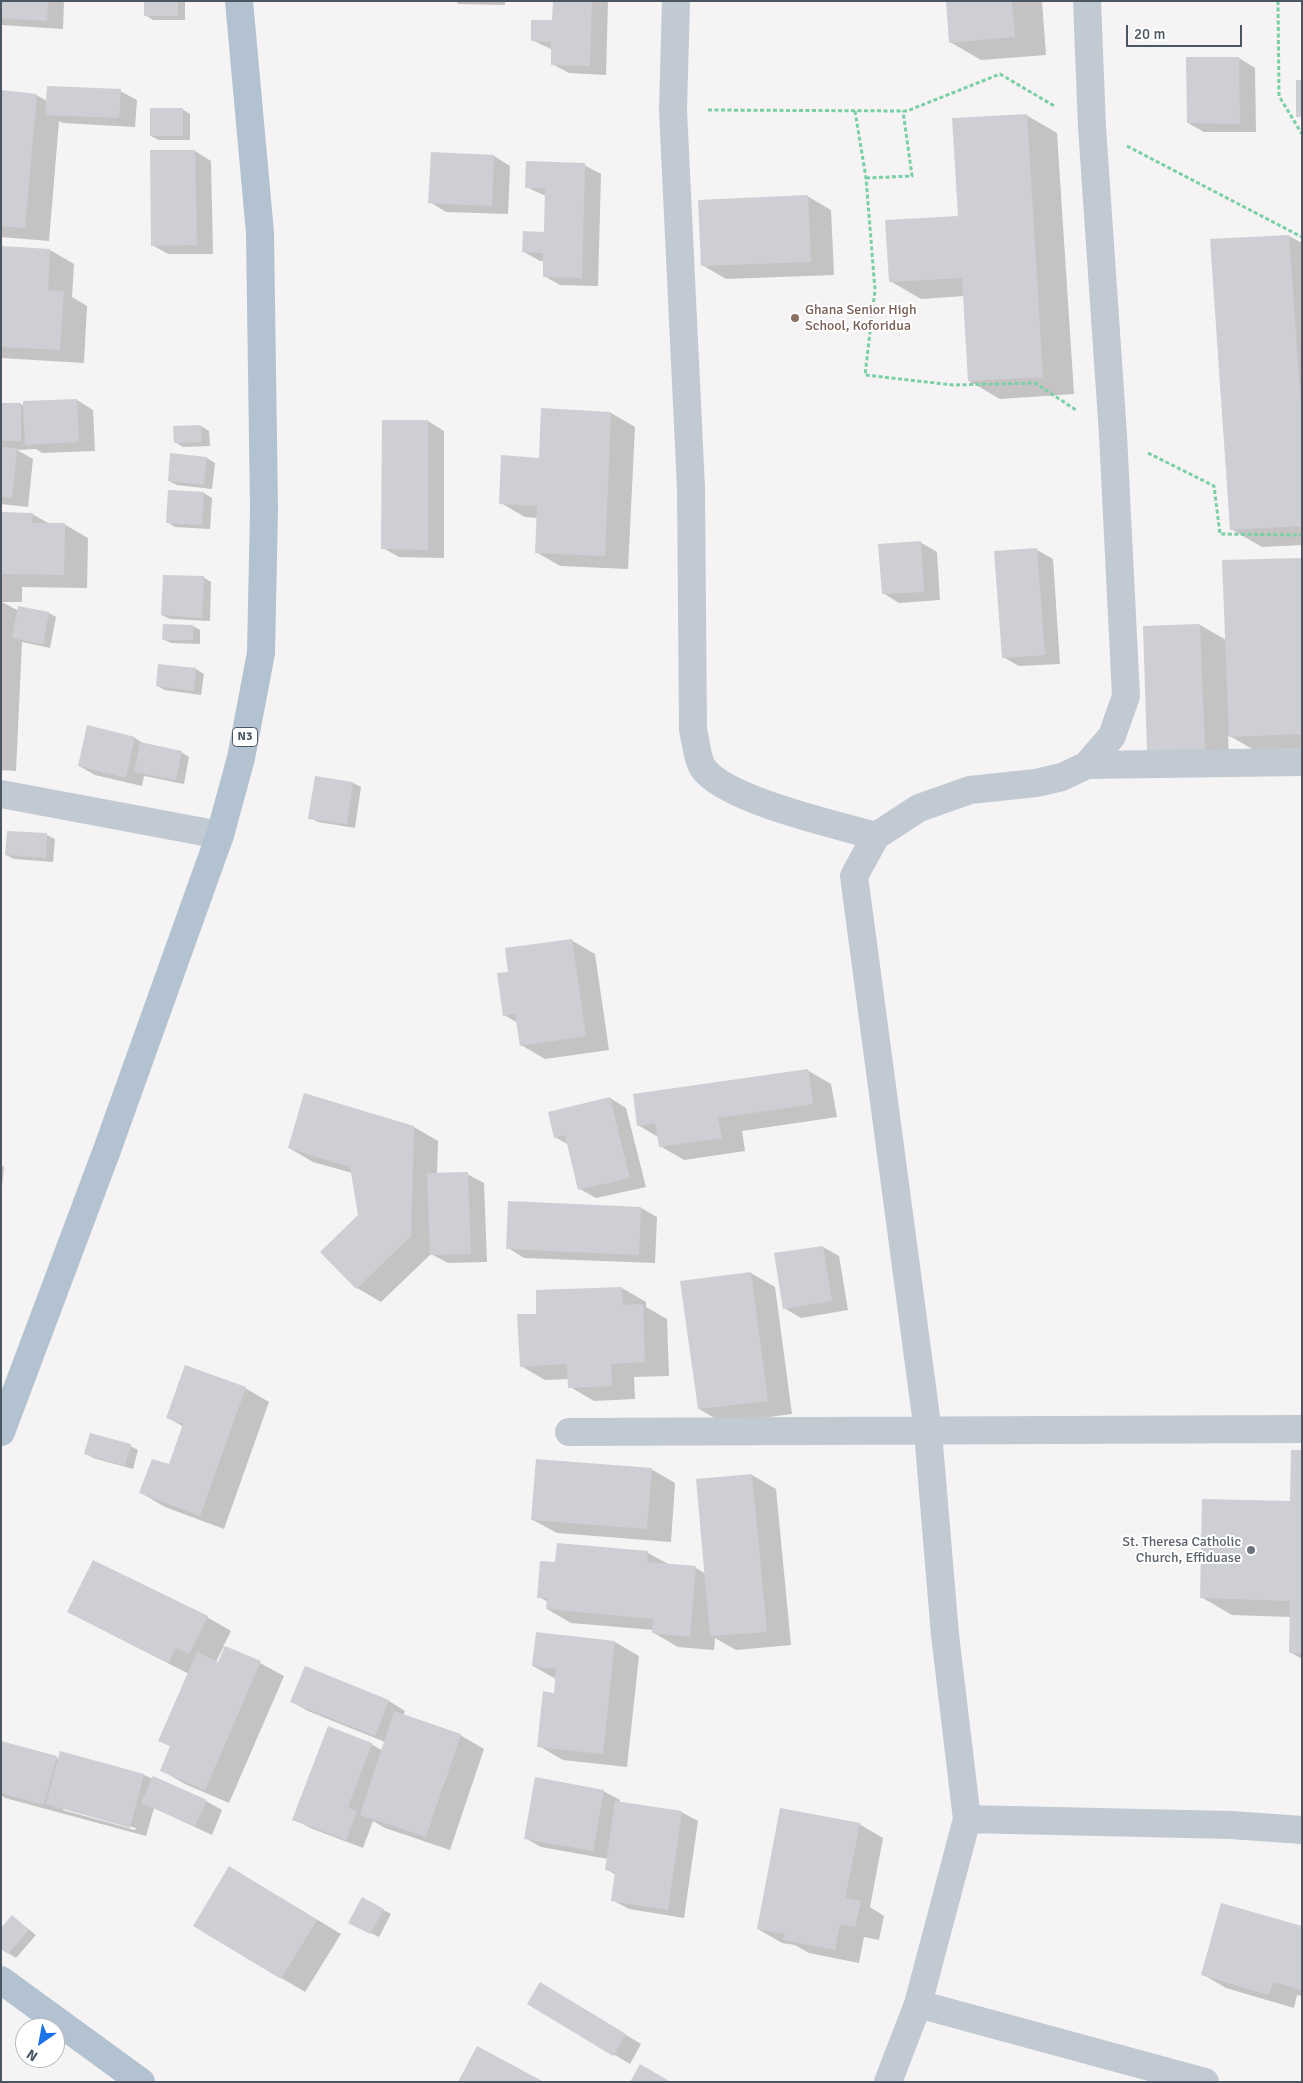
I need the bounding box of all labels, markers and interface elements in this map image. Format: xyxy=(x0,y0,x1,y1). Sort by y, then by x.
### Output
scale bar xyxy=(1128,15,1244,47)
text: 20 m xyxy=(1134,25,1165,43)
place label: Ghana Senior High School, Koforidua xyxy=(805,302,917,334)
marker: Ghana Senior High School, Koforidua xyxy=(789,312,801,324)
road number: N3 xyxy=(232,728,258,746)
place label: St. Theresa Catholic Church, Effiduase xyxy=(1122,1534,1241,1566)
marker: St. Theresa Catholic Church, Effiduase xyxy=(1245,1544,1257,1556)
north arrow xyxy=(15,2018,65,2068)
text: N xyxy=(23,2045,41,2065)

